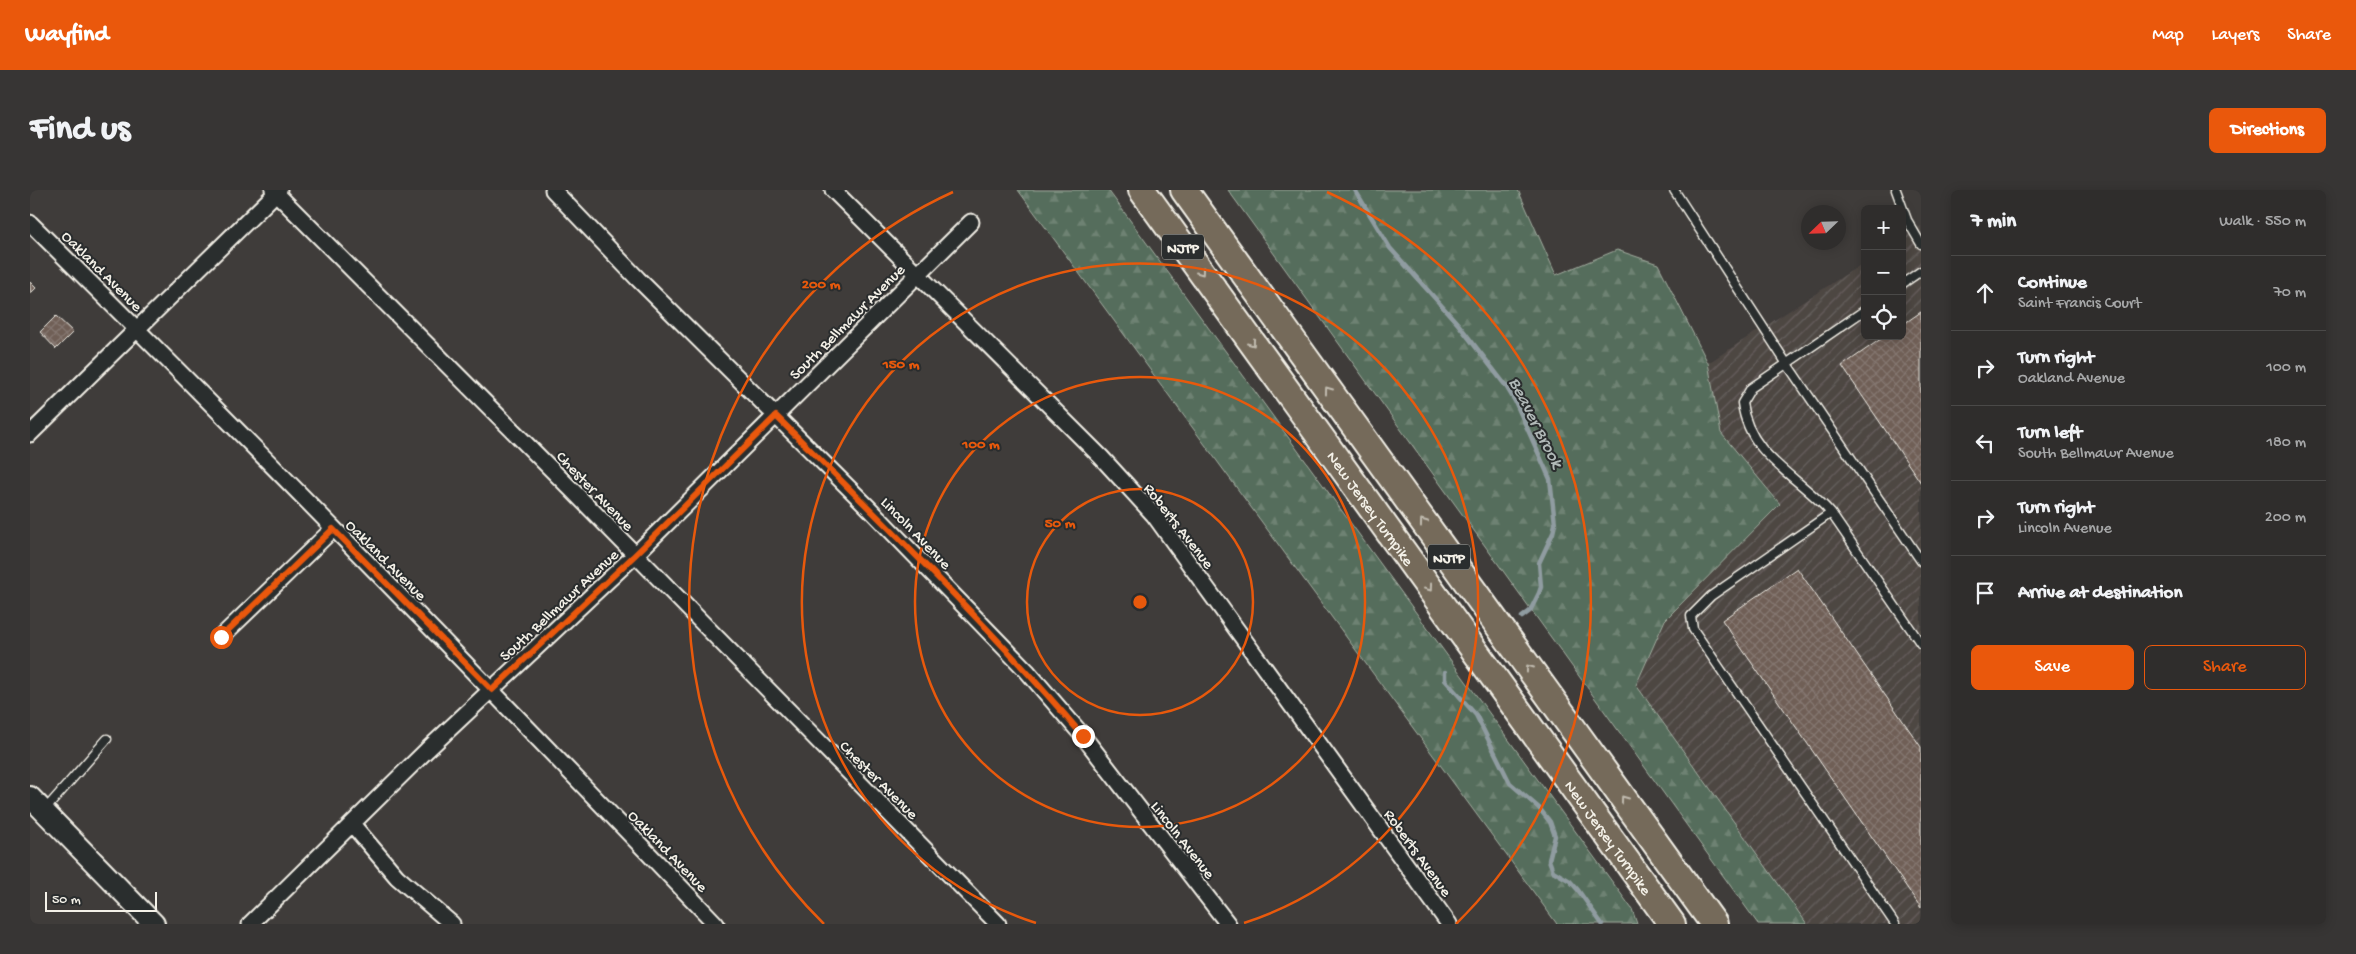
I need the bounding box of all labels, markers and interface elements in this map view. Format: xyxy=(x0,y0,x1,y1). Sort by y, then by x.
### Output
text: Wayfind xyxy=(25,21,109,50)
text: Map xyxy=(2152,25,2184,46)
text: Layers xyxy=(2212,25,2259,46)
text: Share xyxy=(2287,25,2331,46)
button: Directions xyxy=(2209,108,2326,153)
text: Find us xyxy=(30,110,130,151)
north arrow xyxy=(1801,205,1846,250)
map controls xyxy=(1861,205,1906,340)
button: + xyxy=(1861,205,1906,250)
text: 7 min xyxy=(1971,210,2016,235)
text: Walk · 550 m xyxy=(2219,213,2306,232)
street label: Oakland Avenue xyxy=(56,228,146,318)
road number: NJTP xyxy=(1162,234,1204,260)
button: − xyxy=(1861,250,1906,295)
street label: South Bellmawr Avenue xyxy=(787,261,911,385)
one-way arrow xyxy=(1195,266,1204,276)
text: Continue xyxy=(2018,272,2087,295)
text: 200 m xyxy=(802,276,841,294)
icon: ahead xyxy=(1971,279,1999,307)
text: 70 m xyxy=(2273,284,2306,303)
button: locate xyxy=(1861,295,1906,340)
text: Saint Francis Court xyxy=(2018,295,2141,314)
one-way arrow xyxy=(1246,337,1255,347)
text: Turn right xyxy=(2018,347,2094,370)
icon: right xyxy=(1971,354,1999,382)
text: 150 m xyxy=(882,356,920,374)
text: 100 m xyxy=(2266,359,2306,378)
text: Oakland Avenue xyxy=(2018,370,2125,389)
water label: Beaver Brook xyxy=(1503,374,1567,474)
one-way arrow xyxy=(1325,386,1334,396)
text: Turn left xyxy=(2018,422,2082,445)
icon: left xyxy=(1971,429,1999,457)
text: 180 m xyxy=(2267,434,2306,453)
text: 100 m xyxy=(961,436,1000,454)
text: South Bellmawr Avenue xyxy=(2018,445,2174,464)
street label: Chester Avenue xyxy=(551,449,637,537)
street label: New Jersey Turnpike xyxy=(1321,449,1417,571)
street label: Roberts Avenue xyxy=(1138,481,1217,574)
street label: Lincoln Avenue xyxy=(875,494,954,575)
text: Turn right xyxy=(2018,497,2094,520)
icon: right xyxy=(1971,504,1999,532)
text: 200 m xyxy=(2265,509,2306,528)
text: 50 m xyxy=(1045,515,1076,533)
street label: Oakland Avenue xyxy=(340,517,430,607)
one-way arrow xyxy=(1421,519,1429,528)
text: Lincoln Avenue xyxy=(2018,520,2112,539)
road number: NJTP xyxy=(1428,544,1470,570)
street label: South Bellmawr Avenue xyxy=(497,546,624,667)
icon: arrive xyxy=(1971,579,1999,607)
one-way arrow xyxy=(1424,582,1432,591)
text: Arrive at destination xyxy=(2018,582,2182,605)
centre of rings xyxy=(1131,593,1149,611)
route start xyxy=(210,626,233,649)
button: Save xyxy=(1971,645,2134,690)
button: Share xyxy=(2144,645,2306,690)
one-way arrow xyxy=(1526,664,1535,673)
route end xyxy=(1072,725,1095,748)
street label: Chester Avenue xyxy=(834,738,921,825)
street label: New Jersey Turnpike xyxy=(1559,778,1655,901)
one-way arrow xyxy=(1621,795,1630,805)
street label: Lincoln Avenue xyxy=(1145,798,1218,885)
street label: Oakland Avenue xyxy=(623,807,711,898)
street label: Roberts Avenue xyxy=(1378,807,1455,902)
scale bar xyxy=(45,889,158,912)
text: 50 m xyxy=(52,892,81,909)

